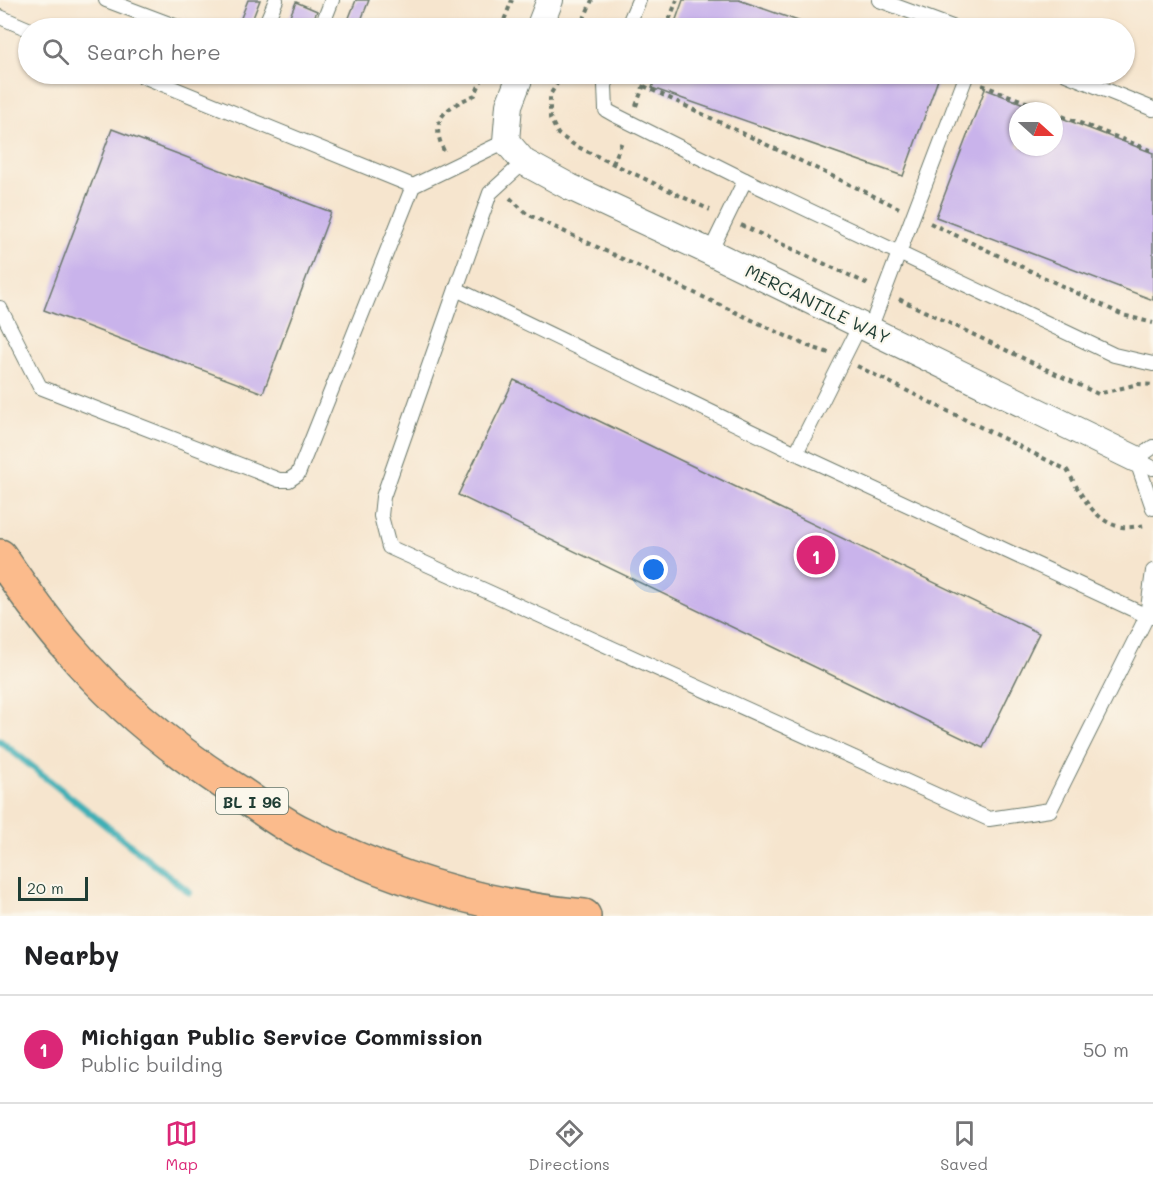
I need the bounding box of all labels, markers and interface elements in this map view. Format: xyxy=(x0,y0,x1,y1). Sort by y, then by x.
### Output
search box xyxy=(18,18,1135,84)
icon: search xyxy=(39,35,72,68)
text: Search here xyxy=(87,37,221,66)
north arrow xyxy=(1009,102,1063,156)
street label: MERCANTILE WAY xyxy=(742,259,894,349)
pin: 1 xyxy=(796,532,836,578)
your location xyxy=(639,555,668,584)
road number: BL I 96 xyxy=(216,788,288,814)
scale bar xyxy=(18,874,88,902)
text: 20 m xyxy=(27,877,64,898)
text: Nearby xyxy=(24,938,119,972)
text: Michigan Public Service Commission xyxy=(81,1022,482,1051)
text: 1 xyxy=(39,1036,48,1062)
text: 50 m xyxy=(1083,1036,1129,1062)
text: Public building xyxy=(81,1051,223,1077)
tab: Map xyxy=(165,1117,198,1174)
tab: Directions xyxy=(529,1117,610,1174)
tab: Saved xyxy=(940,1117,988,1174)

